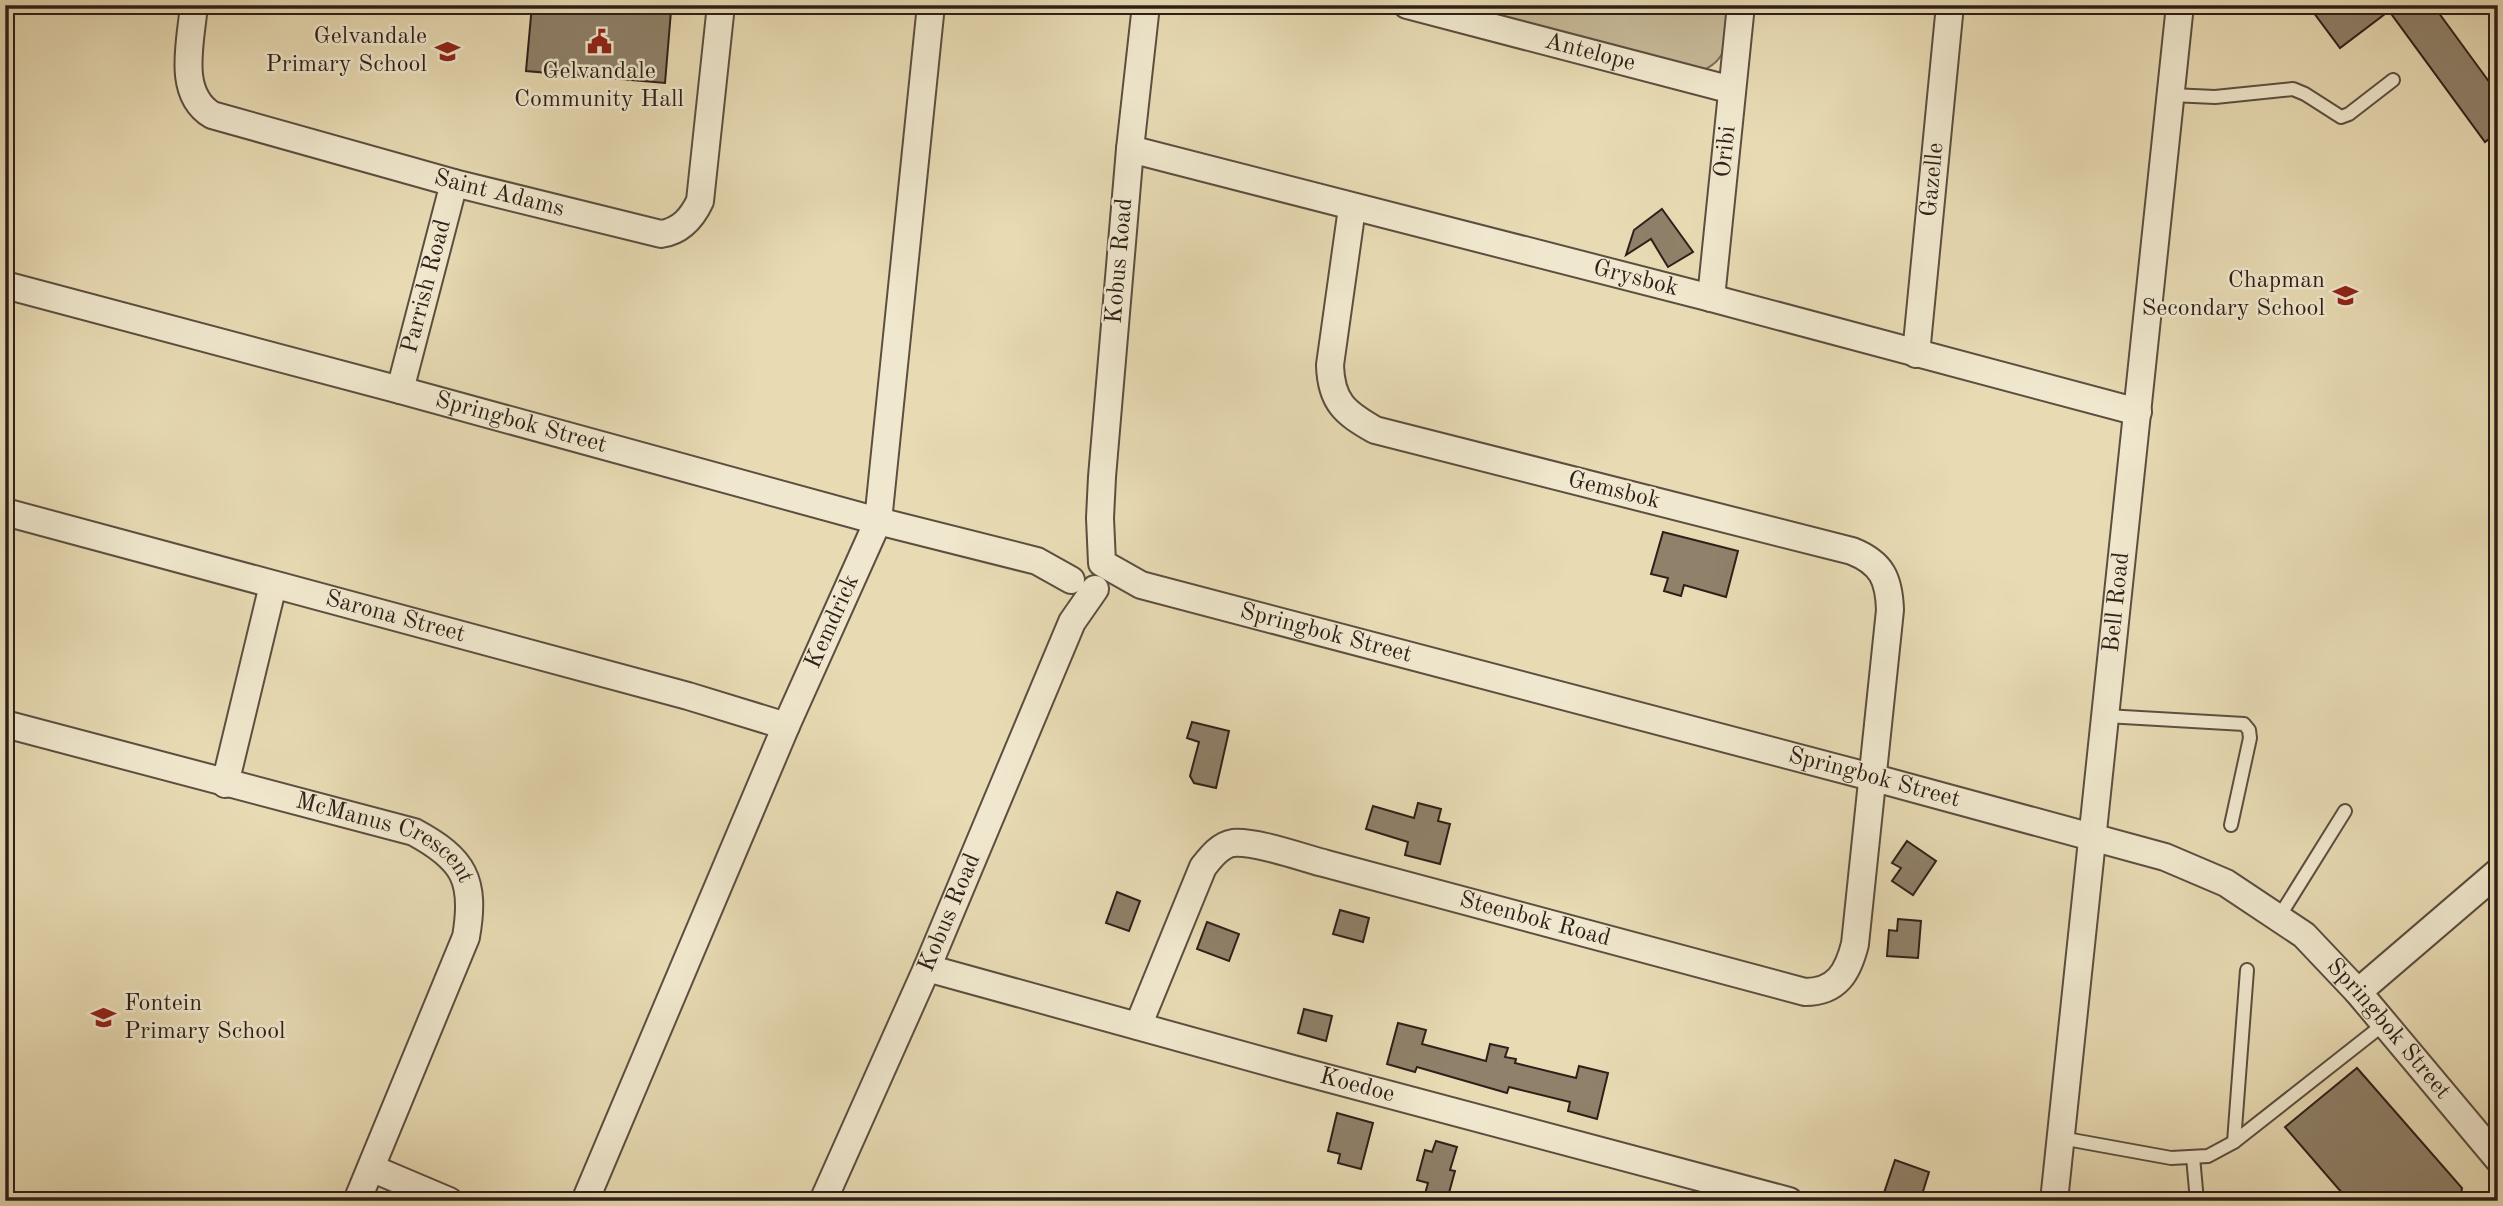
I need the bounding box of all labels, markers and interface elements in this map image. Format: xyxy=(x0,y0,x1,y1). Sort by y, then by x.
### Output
place label: Gelvandale Primary School xyxy=(265,25,427,77)
public building icon: Gelvandale Community Hall xyxy=(585,27,613,55)
street label: Antelope xyxy=(1542,29,1638,76)
school or university icon: Gelvandale Primary School xyxy=(433,37,461,65)
place label: Gelvandale Community Hall xyxy=(514,60,684,112)
street label: Oribi xyxy=(1711,125,1741,179)
street label: Gazelle xyxy=(1917,141,1949,218)
street label: Saint Adams xyxy=(431,166,567,222)
street label: Kobus Road xyxy=(1103,197,1137,325)
street label: Parrish Road xyxy=(398,217,456,356)
street label: Grysbok xyxy=(1591,256,1681,301)
place label: Chapman Secondary School xyxy=(2141,269,2325,321)
school or university icon: Chapman Secondary School xyxy=(2331,281,2359,309)
street label: Springbok Street xyxy=(432,388,609,458)
street label: Gemsbok xyxy=(1565,468,1663,514)
street label: Bell Road xyxy=(2100,551,2134,654)
street label: Kemdrick xyxy=(801,571,864,672)
street label: Sarona Street xyxy=(323,587,468,647)
street label: Springbok Street xyxy=(1237,600,1414,668)
street label: Springbok Street xyxy=(1786,744,1962,813)
street label: McManus Crescent xyxy=(293,789,477,886)
street label: Kobus Road xyxy=(915,850,986,975)
street label: Steenbok Road xyxy=(1457,888,1613,951)
street label: Springbok Street xyxy=(2322,954,2455,1104)
place label: Fontein Primary School xyxy=(124,992,286,1044)
school or university icon: Fontein Primary School xyxy=(90,1004,118,1032)
street label: Koedoe xyxy=(1317,1065,1397,1108)

